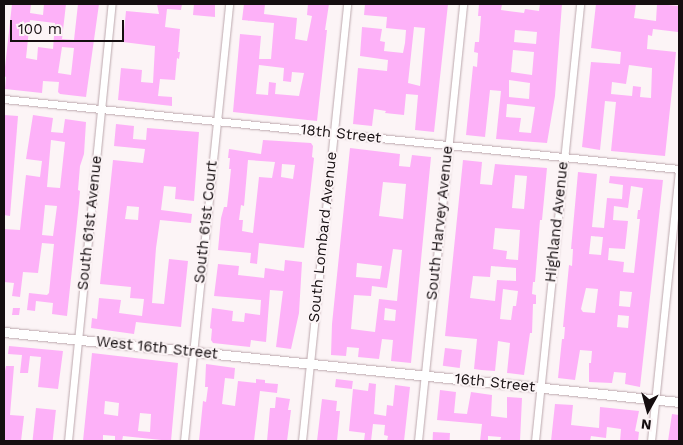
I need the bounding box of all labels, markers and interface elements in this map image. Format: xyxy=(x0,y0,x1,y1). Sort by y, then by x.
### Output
scale bar xyxy=(12,10,126,42)
text: 100 m xyxy=(18,20,62,38)
street label: 18th Street xyxy=(300,121,382,147)
street label: South Harvey Avenue xyxy=(423,144,457,302)
street label: South Lombard Avenue xyxy=(305,151,341,323)
street label: South 61st Avenue xyxy=(74,154,106,292)
street label: South 61st Court xyxy=(191,160,221,284)
street label: Highland Avenue xyxy=(542,160,572,284)
street label: West 16th Street xyxy=(95,333,219,363)
street label: 16th Street xyxy=(454,370,536,396)
north arrow xyxy=(623,385,673,435)
text: N xyxy=(640,416,652,433)

